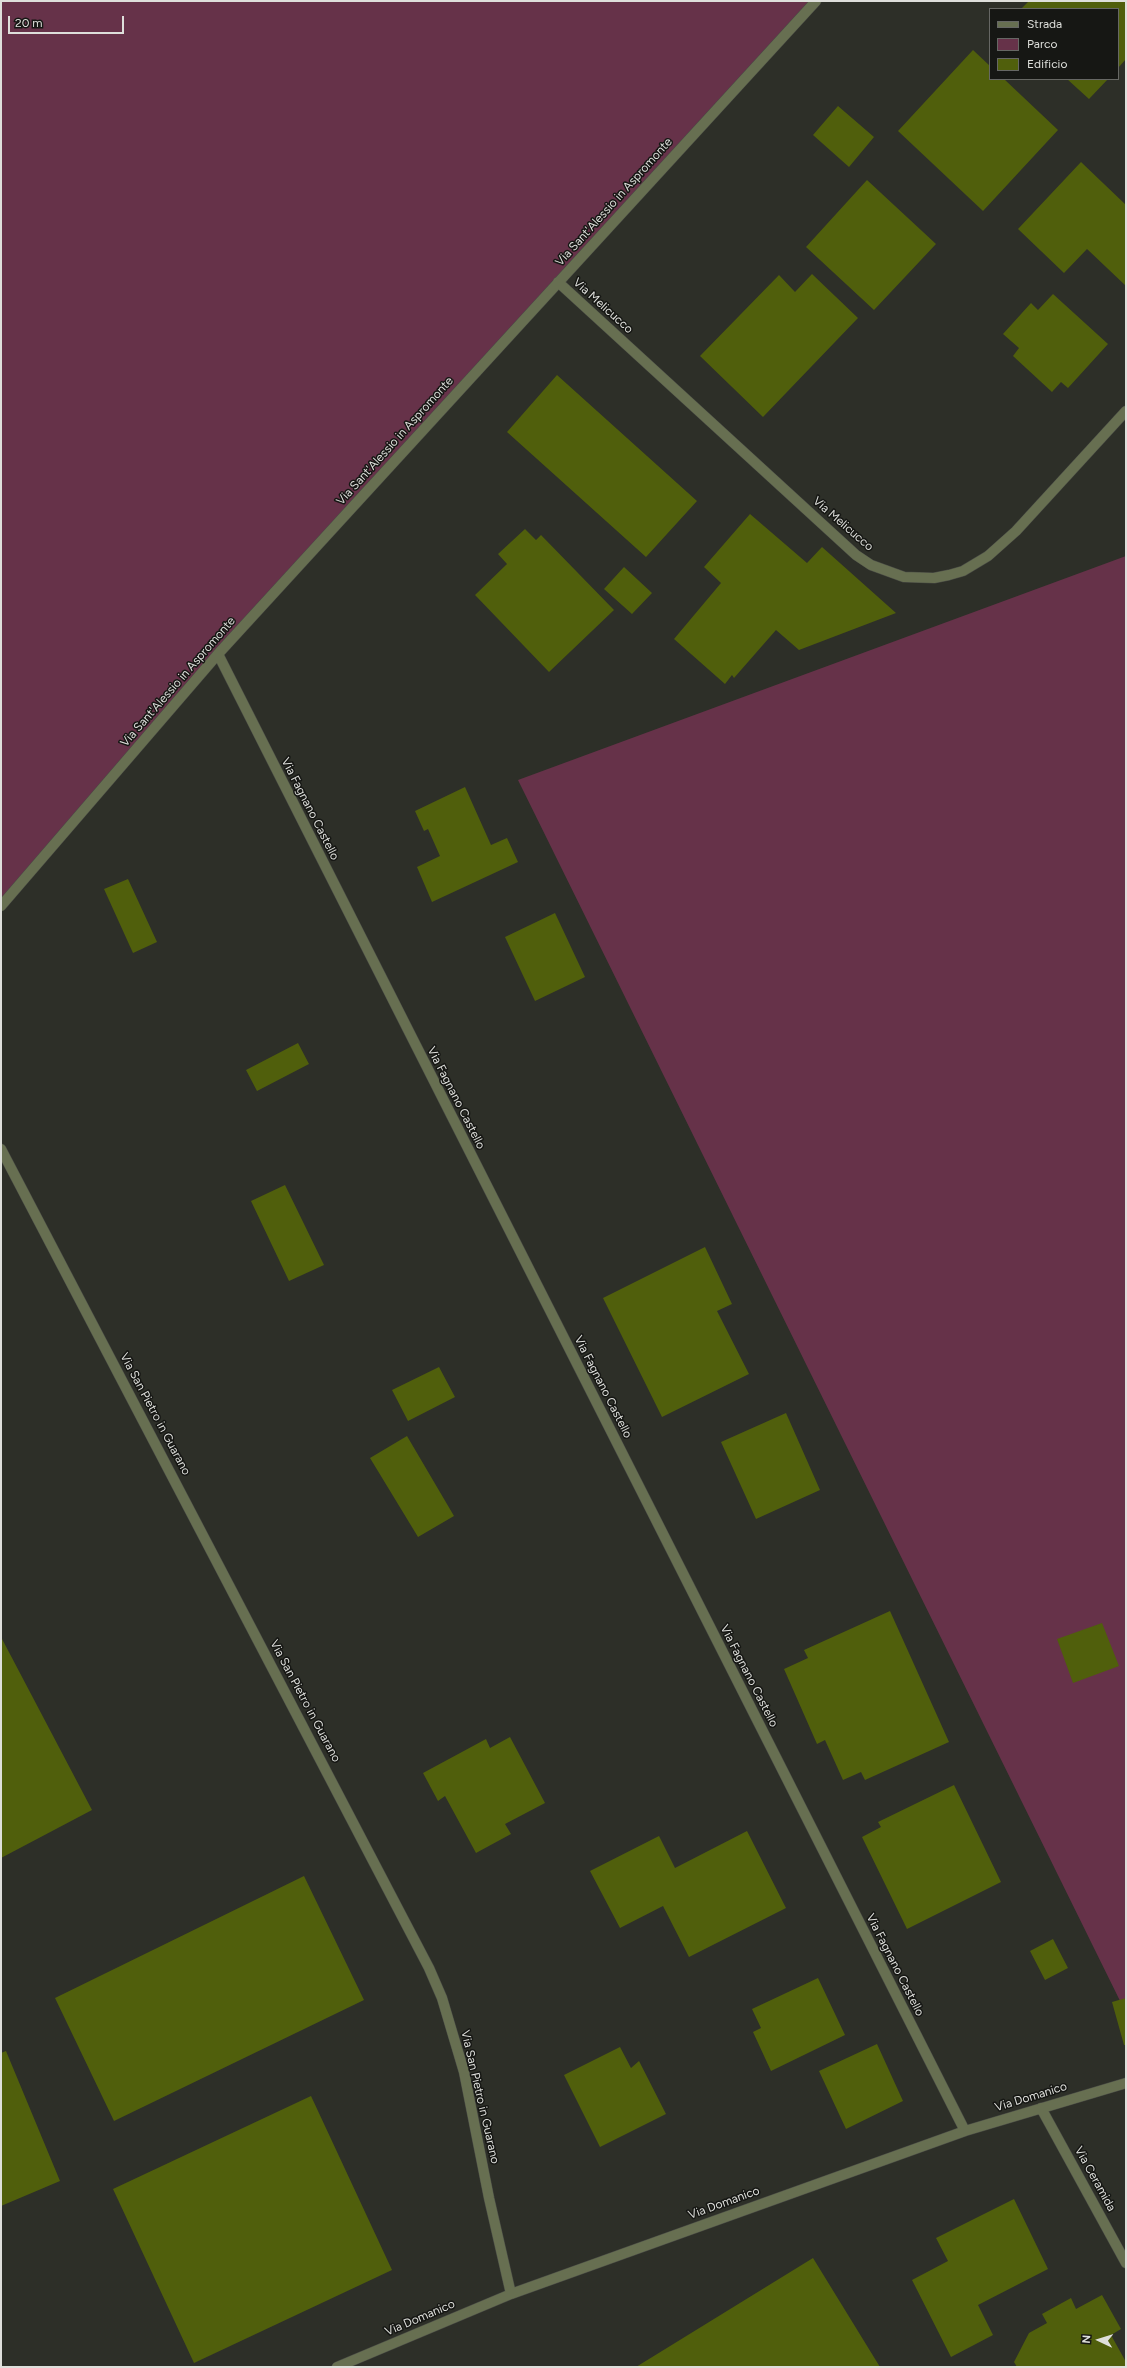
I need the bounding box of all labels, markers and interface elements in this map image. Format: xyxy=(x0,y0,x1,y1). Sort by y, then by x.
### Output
scale bar xyxy=(10,8,126,34)
legend xyxy=(989,8,1119,80)
text: 20 m xyxy=(15,16,43,30)
text: Strada xyxy=(1027,17,1062,31)
text: Parco xyxy=(1027,37,1057,51)
text: Edificio xyxy=(1027,57,1067,71)
street label: Via Sant'Alessio in Aspromonte xyxy=(553,135,675,269)
street label: Via Melicucco xyxy=(570,275,636,337)
street label: Via Sant'Alessio in Aspromonte xyxy=(334,374,456,508)
street label: Via Melicucco xyxy=(810,494,876,554)
street label: Via Sant'Alessio in Aspromonte xyxy=(118,614,238,750)
street label: Via Fagnano Castello xyxy=(278,755,342,863)
street label: Via Fagnano Castello xyxy=(424,1044,488,1152)
street label: Via Fagnano Castello xyxy=(571,1333,635,1441)
street label: Via San Pietro in Guarano xyxy=(117,1350,193,1478)
street label: Via Fagnano Castello xyxy=(717,1622,781,1730)
street label: Via San Pietro in Guarano xyxy=(267,1637,343,1765)
street label: Via Fagnano Castello xyxy=(863,1911,927,2019)
street label: Via San Pietro in Guarano xyxy=(458,2029,502,2165)
street label: Via Domanico xyxy=(993,2079,1069,2115)
street label: Via Ceramida xyxy=(1071,2144,1119,2214)
street label: Via Domanico xyxy=(686,2183,762,2223)
street label: Via Domanico xyxy=(383,2297,457,2339)
north arrow xyxy=(1079,2320,1119,2360)
text: N xyxy=(1080,2334,1093,2344)

